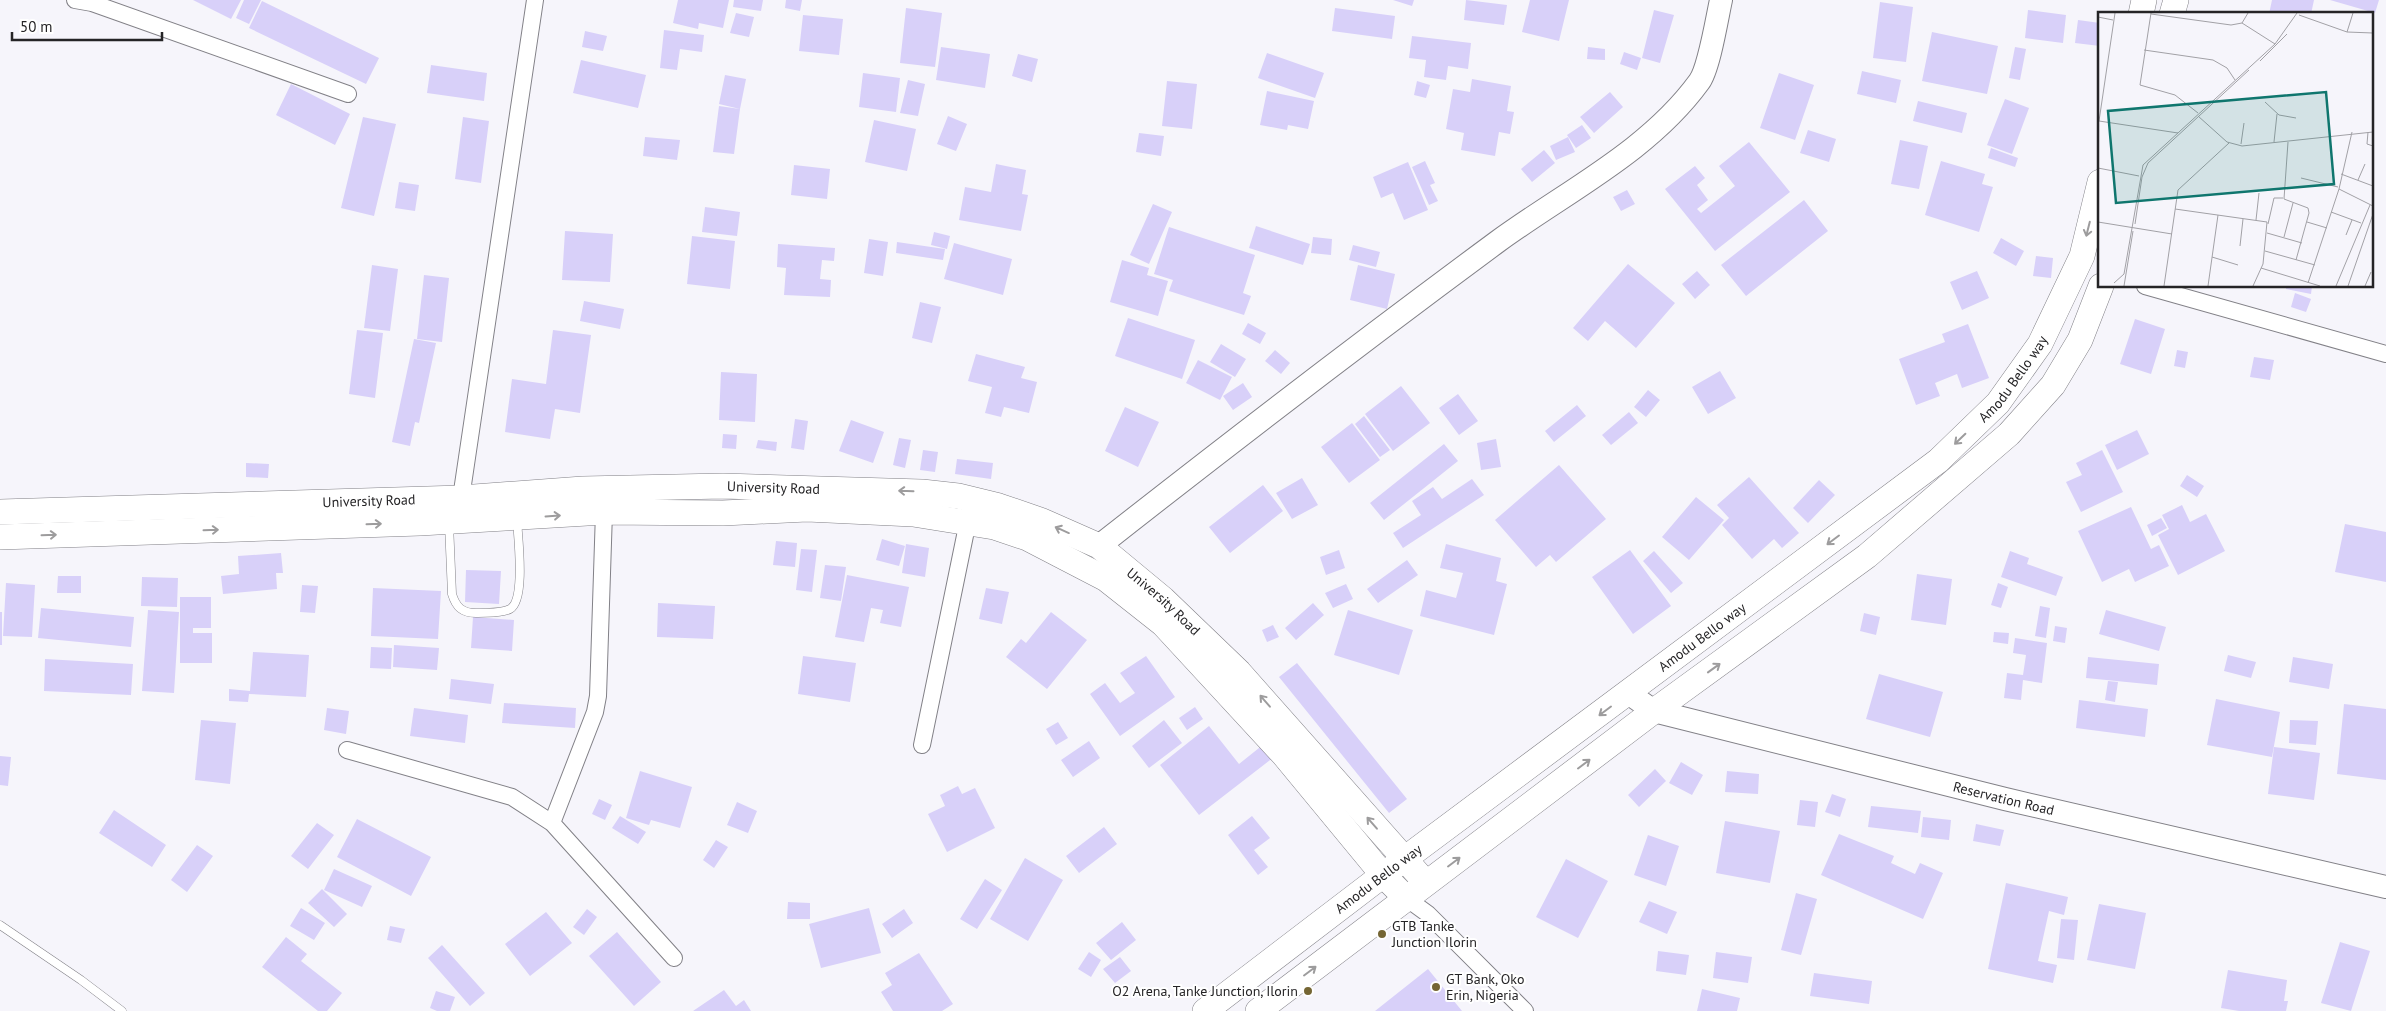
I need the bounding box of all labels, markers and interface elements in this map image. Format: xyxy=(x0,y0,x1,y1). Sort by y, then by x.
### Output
scale bar xyxy=(12,10,162,42)
inset map xyxy=(2098,12,2374,288)
text: 50 m xyxy=(20,17,53,36)
one-way arrow xyxy=(2083,221,2092,237)
street label: Amodu Bello way xyxy=(1974,333,2052,426)
one-way arrow xyxy=(1954,433,1967,445)
street label: University Road xyxy=(727,477,820,498)
one-way arrow xyxy=(898,487,914,496)
street label: University Road xyxy=(322,490,416,511)
one-way arrow xyxy=(545,511,561,520)
one-way arrow xyxy=(365,519,381,529)
one-way arrow xyxy=(203,525,219,534)
one-way arrow xyxy=(1055,525,1070,535)
one-way arrow xyxy=(40,531,56,540)
one-way arrow xyxy=(1826,535,1840,545)
street label: University Road xyxy=(1123,564,1204,639)
street label: Amodu Bello way xyxy=(1655,598,1750,675)
one-way arrow xyxy=(1707,662,1720,673)
one-way arrow xyxy=(1259,695,1271,708)
one-way arrow xyxy=(1599,705,1612,716)
one-way arrow xyxy=(1577,759,1590,770)
street label: Reservation Road xyxy=(1951,777,2056,819)
one-way arrow xyxy=(1367,817,1378,830)
street label: Amodu Bello way xyxy=(1331,840,1426,918)
one-way arrow xyxy=(1447,857,1461,867)
place label: GTB Tanke Junction Ilorin xyxy=(1391,917,1477,951)
marker: GTB Tanke Junction Ilorin xyxy=(1376,928,1388,940)
one-way arrow xyxy=(1303,966,1317,976)
place label: GT Bank, Oko Erin, Nigeria xyxy=(1446,970,1524,1004)
marker: GT Bank, Oko Erin, Nigeria xyxy=(1430,981,1442,993)
place label: O2 Arena, Tanke Junction, Ilorin xyxy=(1112,982,1298,1000)
marker: O2 Arena, Tanke Junction, Ilorin xyxy=(1302,985,1314,997)

